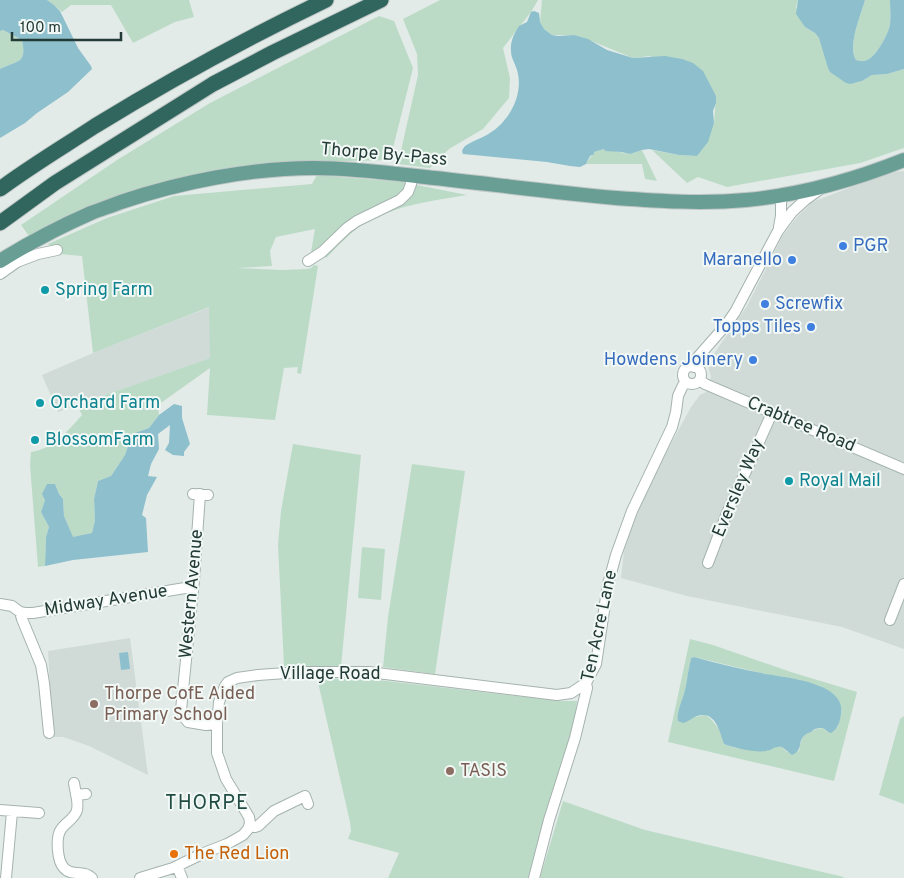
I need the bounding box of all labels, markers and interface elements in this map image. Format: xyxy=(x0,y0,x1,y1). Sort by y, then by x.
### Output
scale bar xyxy=(12,10,121,42)
text: 100 m xyxy=(20,19,61,38)
street label: Thorpe By-Pass xyxy=(320,138,448,172)
place label: PGR xyxy=(853,235,889,258)
marker: PGR xyxy=(837,240,849,252)
place label: Maranello xyxy=(702,249,782,272)
marker: Maranello xyxy=(786,254,798,266)
place label: Spring Farm xyxy=(55,279,153,302)
marker: Spring Farm xyxy=(39,284,51,296)
place label: Screwfix xyxy=(775,293,843,316)
marker: Screwfix xyxy=(759,298,771,310)
place label: Topps Tiles xyxy=(712,316,801,339)
marker: Topps Tiles xyxy=(805,321,817,333)
place label: Howdens Joinery xyxy=(604,349,743,372)
marker: Howdens Joinery xyxy=(747,354,759,366)
place label: Orchard Farm xyxy=(50,392,160,415)
street label: Crabtree Road xyxy=(743,392,859,458)
marker: Orchard Farm xyxy=(34,397,46,409)
place label: BlossomFarm xyxy=(45,429,154,452)
marker: BlossomFarm xyxy=(29,434,41,446)
street label: Eversley Way xyxy=(708,435,770,541)
place label: Royal Mail xyxy=(799,470,881,493)
marker: Royal Mail xyxy=(783,475,795,487)
street label: Western Avenue xyxy=(175,528,209,660)
street label: Ten Acre Lane xyxy=(577,568,623,684)
street label: Midway Avenue xyxy=(43,580,169,622)
street label: Village Road xyxy=(279,663,381,686)
place label: Thorpe CofE Aided Primary School xyxy=(104,683,255,727)
marker: Thorpe CofE Aided Primary School xyxy=(88,698,100,710)
place label: TASIS xyxy=(460,760,507,783)
marker: TASIS xyxy=(444,765,456,777)
district label: THORPE xyxy=(165,791,249,817)
place label: The Red Lion xyxy=(184,843,289,866)
marker: The Red Lion xyxy=(168,848,180,860)

